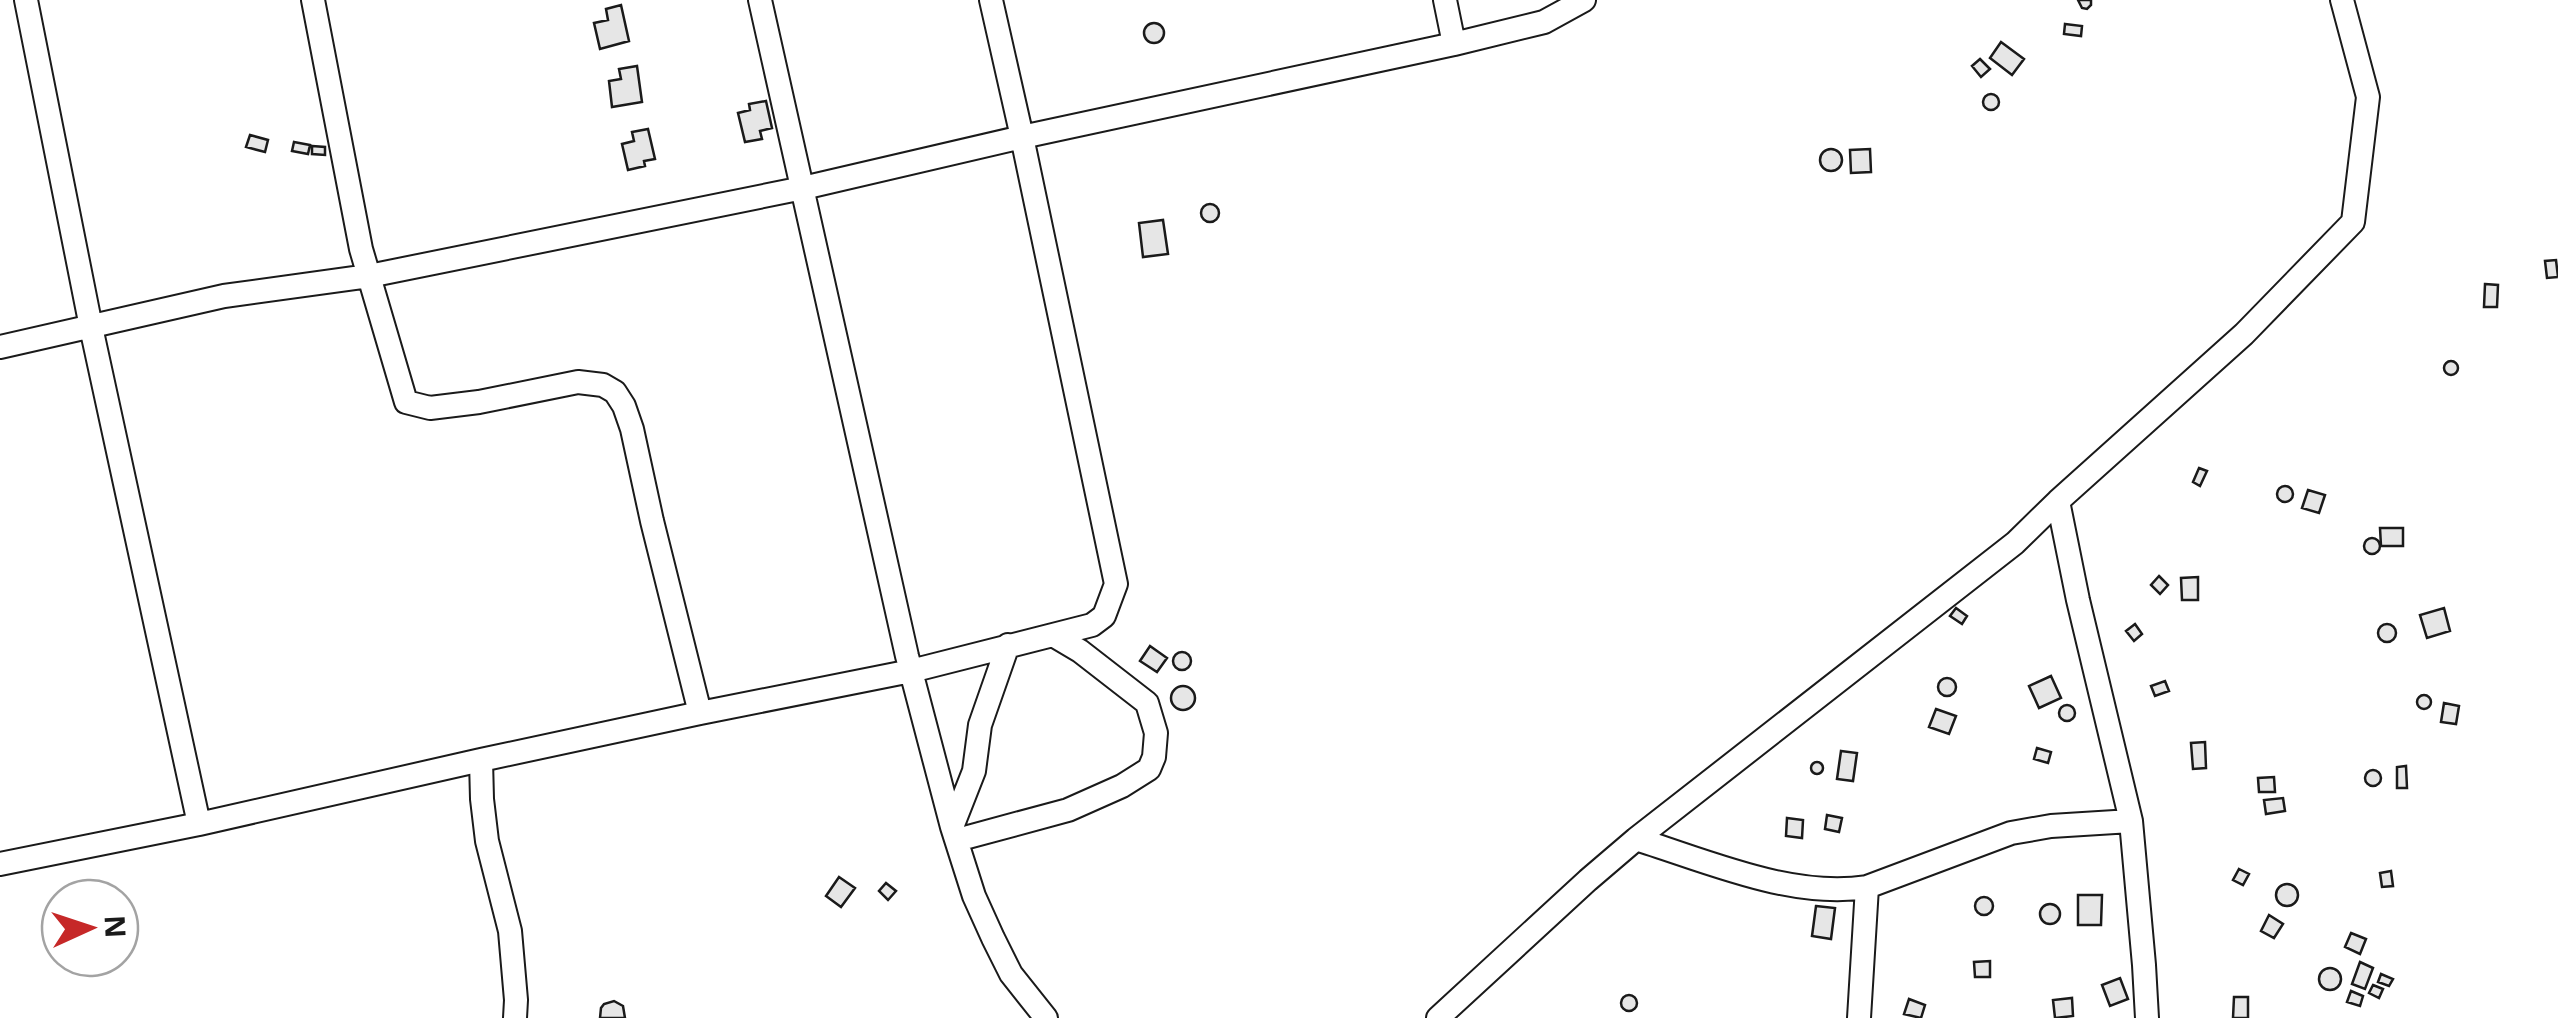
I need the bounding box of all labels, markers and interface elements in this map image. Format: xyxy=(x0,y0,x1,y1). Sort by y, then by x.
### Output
north arrow xyxy=(40,878,140,978)
text: N xyxy=(96,914,136,939)

